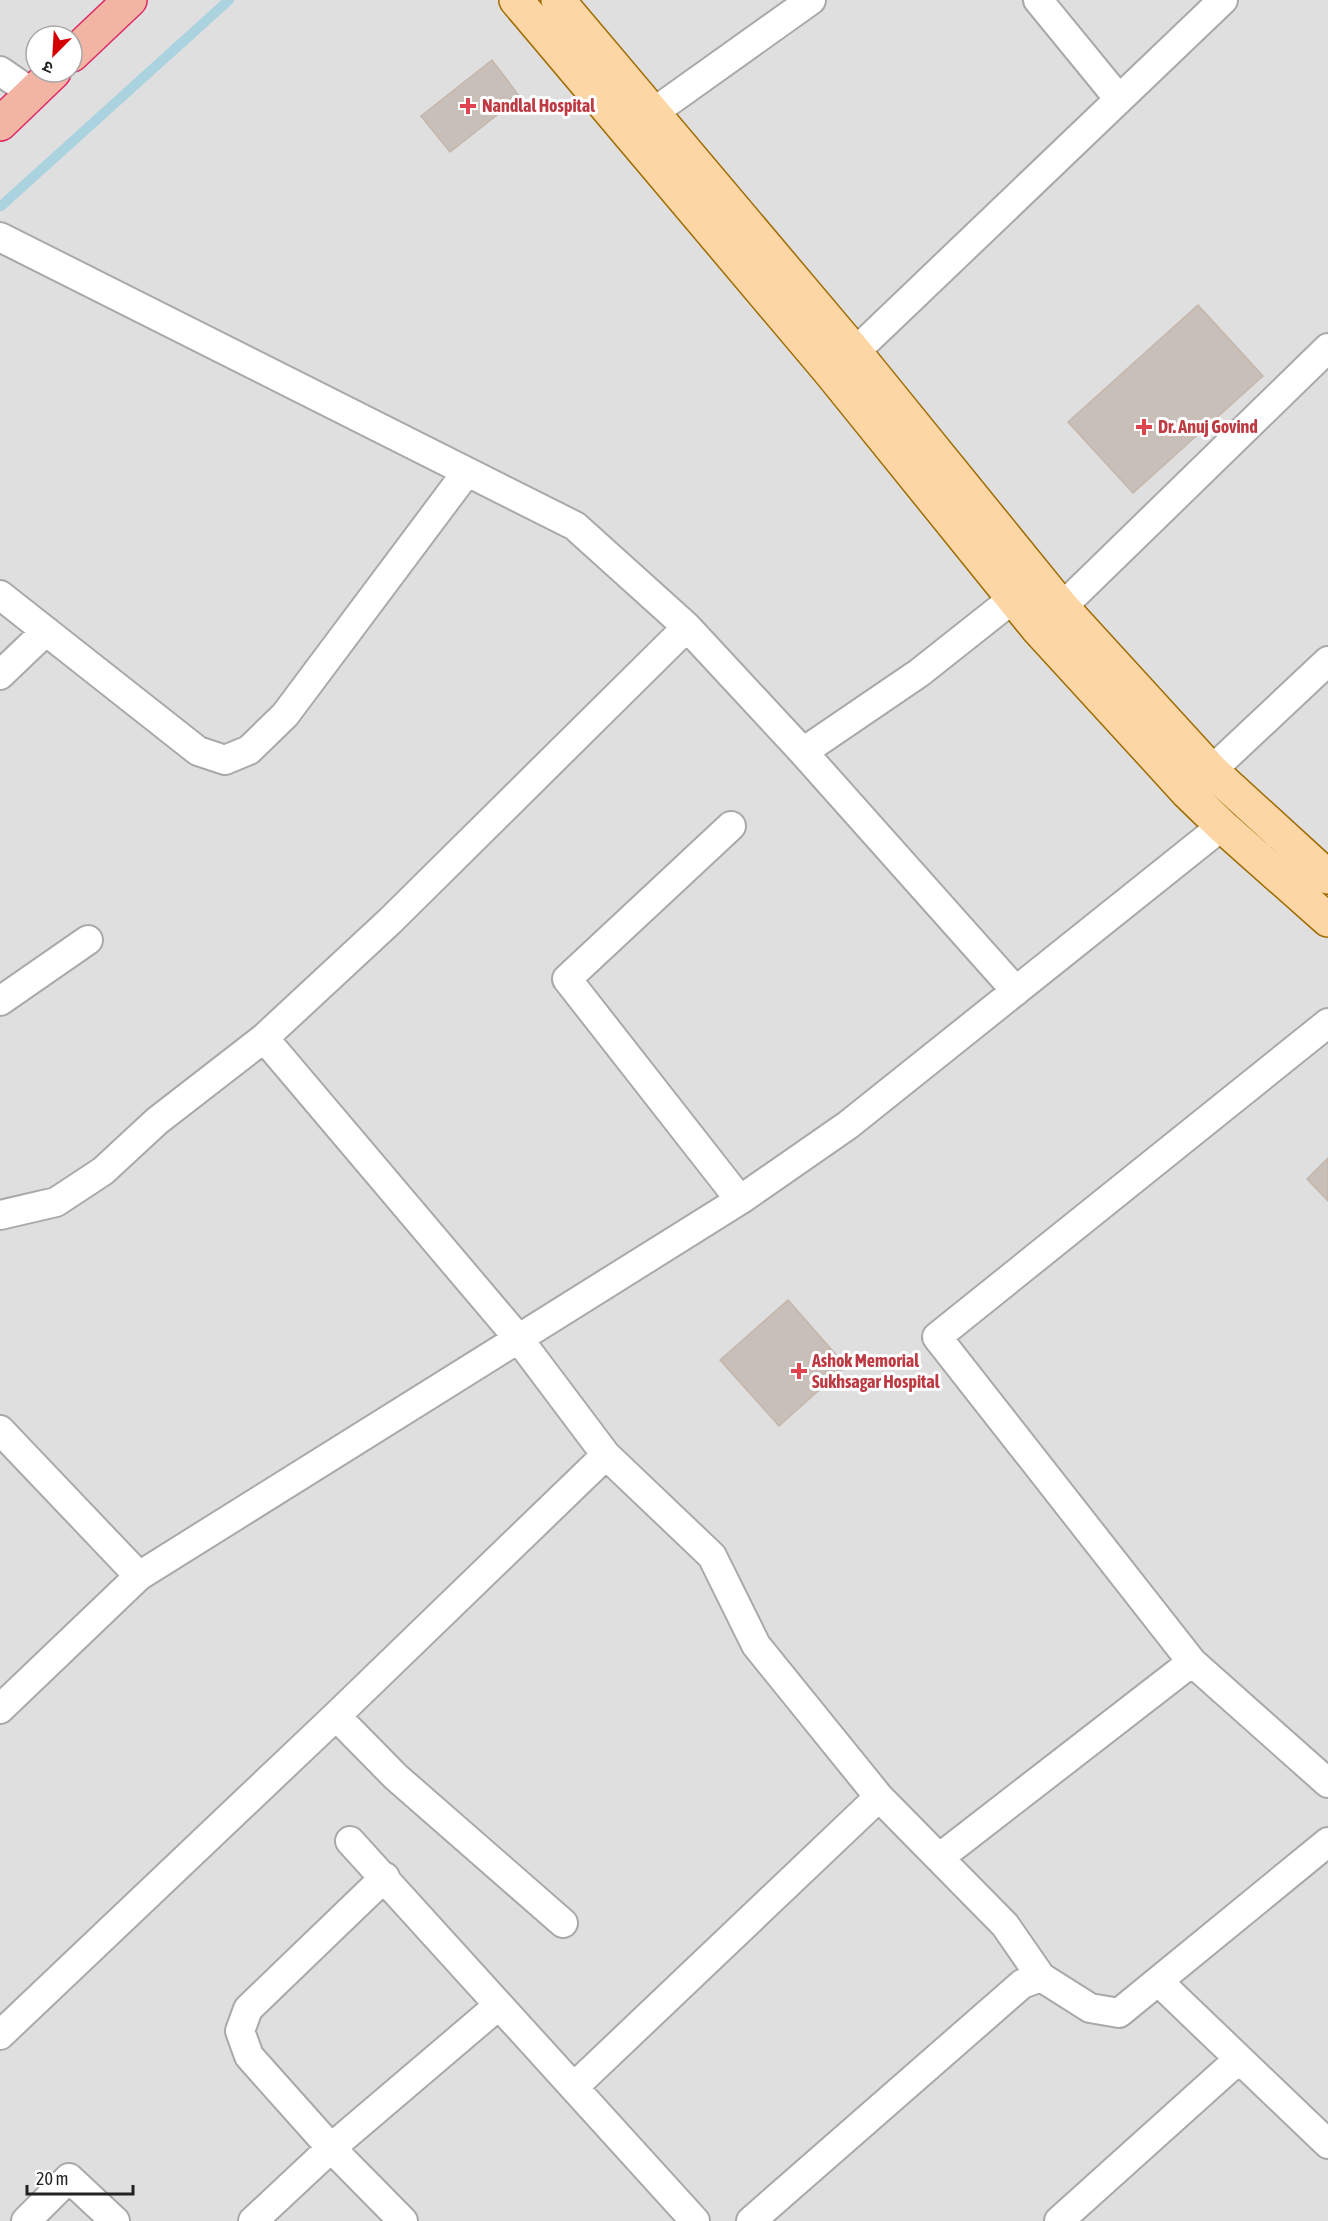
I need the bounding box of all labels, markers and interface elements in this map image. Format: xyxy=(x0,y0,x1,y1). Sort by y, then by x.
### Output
north arrow xyxy=(24,24,84,84)
text: उ xyxy=(39,57,56,78)
place label: Nandlal Hospital xyxy=(482,95,595,116)
marker: Nandlal Hospital xyxy=(459,97,477,115)
place label: Dr. Anuj Govind xyxy=(1158,416,1258,437)
marker: Dr. Anuj Govind xyxy=(1135,418,1153,436)
place label: Ashok Memorial Sukhsagar Hospital xyxy=(811,1350,940,1392)
marker: Ashok Memorial Sukhsagar Hospital xyxy=(790,1362,808,1380)
scale bar xyxy=(27,2158,134,2196)
text: 20 m xyxy=(36,2168,68,2189)

